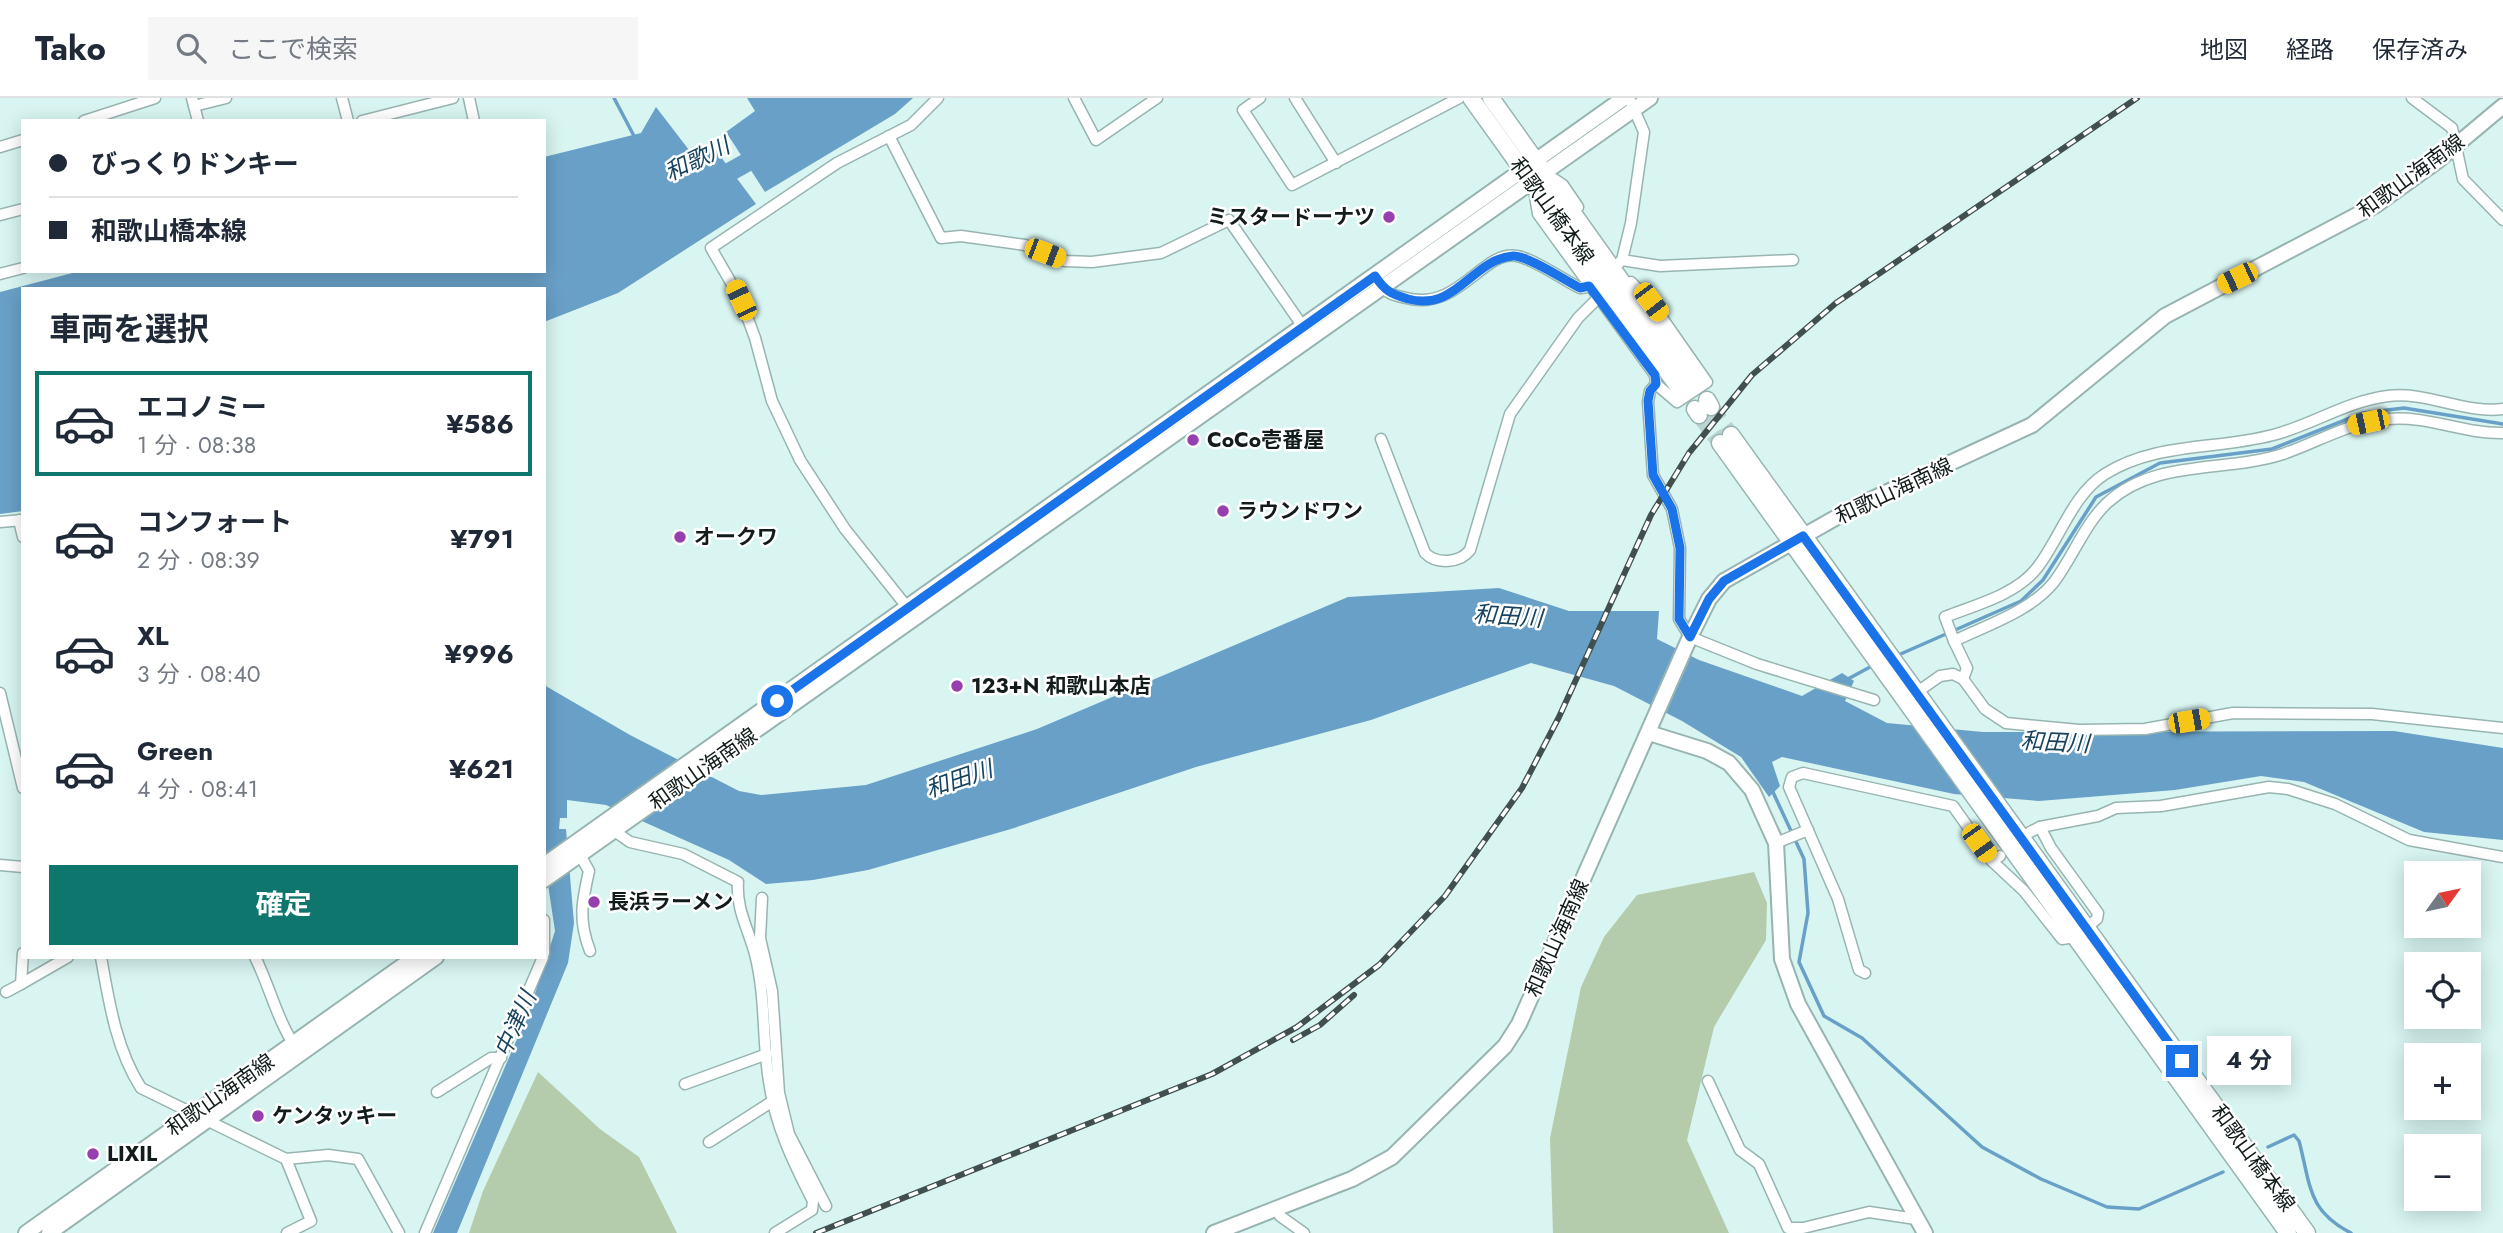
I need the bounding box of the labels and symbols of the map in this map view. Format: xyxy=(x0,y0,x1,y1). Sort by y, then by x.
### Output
water label: 和歌川 xyxy=(659,127,738,189)
street label: 和歌山海南線 xyxy=(2351,127,2471,225)
street label: 和歌山橋本線 xyxy=(1503,151,1601,271)
place label: ミスタードーナツ xyxy=(1207,202,1375,232)
marker: ミスタードーナツ xyxy=(1381,209,1397,225)
car xyxy=(1022,236,1069,270)
car xyxy=(2214,259,2261,297)
car xyxy=(723,277,760,323)
car xyxy=(1630,279,1673,325)
car xyxy=(2346,407,2391,437)
place label: CoCo壱番屋 xyxy=(1207,425,1324,455)
marker: CoCo壱番屋 xyxy=(1185,432,1201,448)
street label: 和歌山海南線 xyxy=(1831,451,1957,531)
place label: ラウンドワン xyxy=(1237,496,1363,526)
marker: ラウンドワン xyxy=(1215,503,1231,519)
place label: オークワ xyxy=(694,522,778,552)
marker: オークワ xyxy=(672,529,688,545)
water label: 和田川 xyxy=(1472,597,1547,636)
place label: 123+N 和歌山本店 xyxy=(971,671,1151,701)
marker: 123+N 和歌山本店 xyxy=(949,678,965,694)
route start xyxy=(761,685,793,717)
car xyxy=(2167,707,2212,735)
street label: 和歌山海南線 xyxy=(643,721,763,817)
water label: 和田川 xyxy=(2020,723,2093,761)
water label: 和田川 xyxy=(921,751,1000,806)
car xyxy=(1959,820,2000,866)
north arrow xyxy=(2404,861,2482,938)
street label: 和歌山海南線 xyxy=(1518,874,1596,1002)
place label: 長浜ラーメン xyxy=(608,887,733,917)
marker: 長浜ラーメン xyxy=(586,894,602,910)
water label: 中津川 xyxy=(485,983,546,1062)
callout: 4 分 xyxy=(2206,1037,2290,1086)
route end xyxy=(2166,1045,2198,1077)
street label: 和歌山海南線 xyxy=(160,1047,280,1143)
street label: 和歌山橋本線 xyxy=(2204,1098,2302,1218)
place label: ケンタッキー xyxy=(272,1101,397,1131)
marker: ケンタッキー xyxy=(250,1108,266,1124)
place label: LIXIL xyxy=(107,1139,157,1169)
marker: LIXIL xyxy=(85,1146,101,1162)

